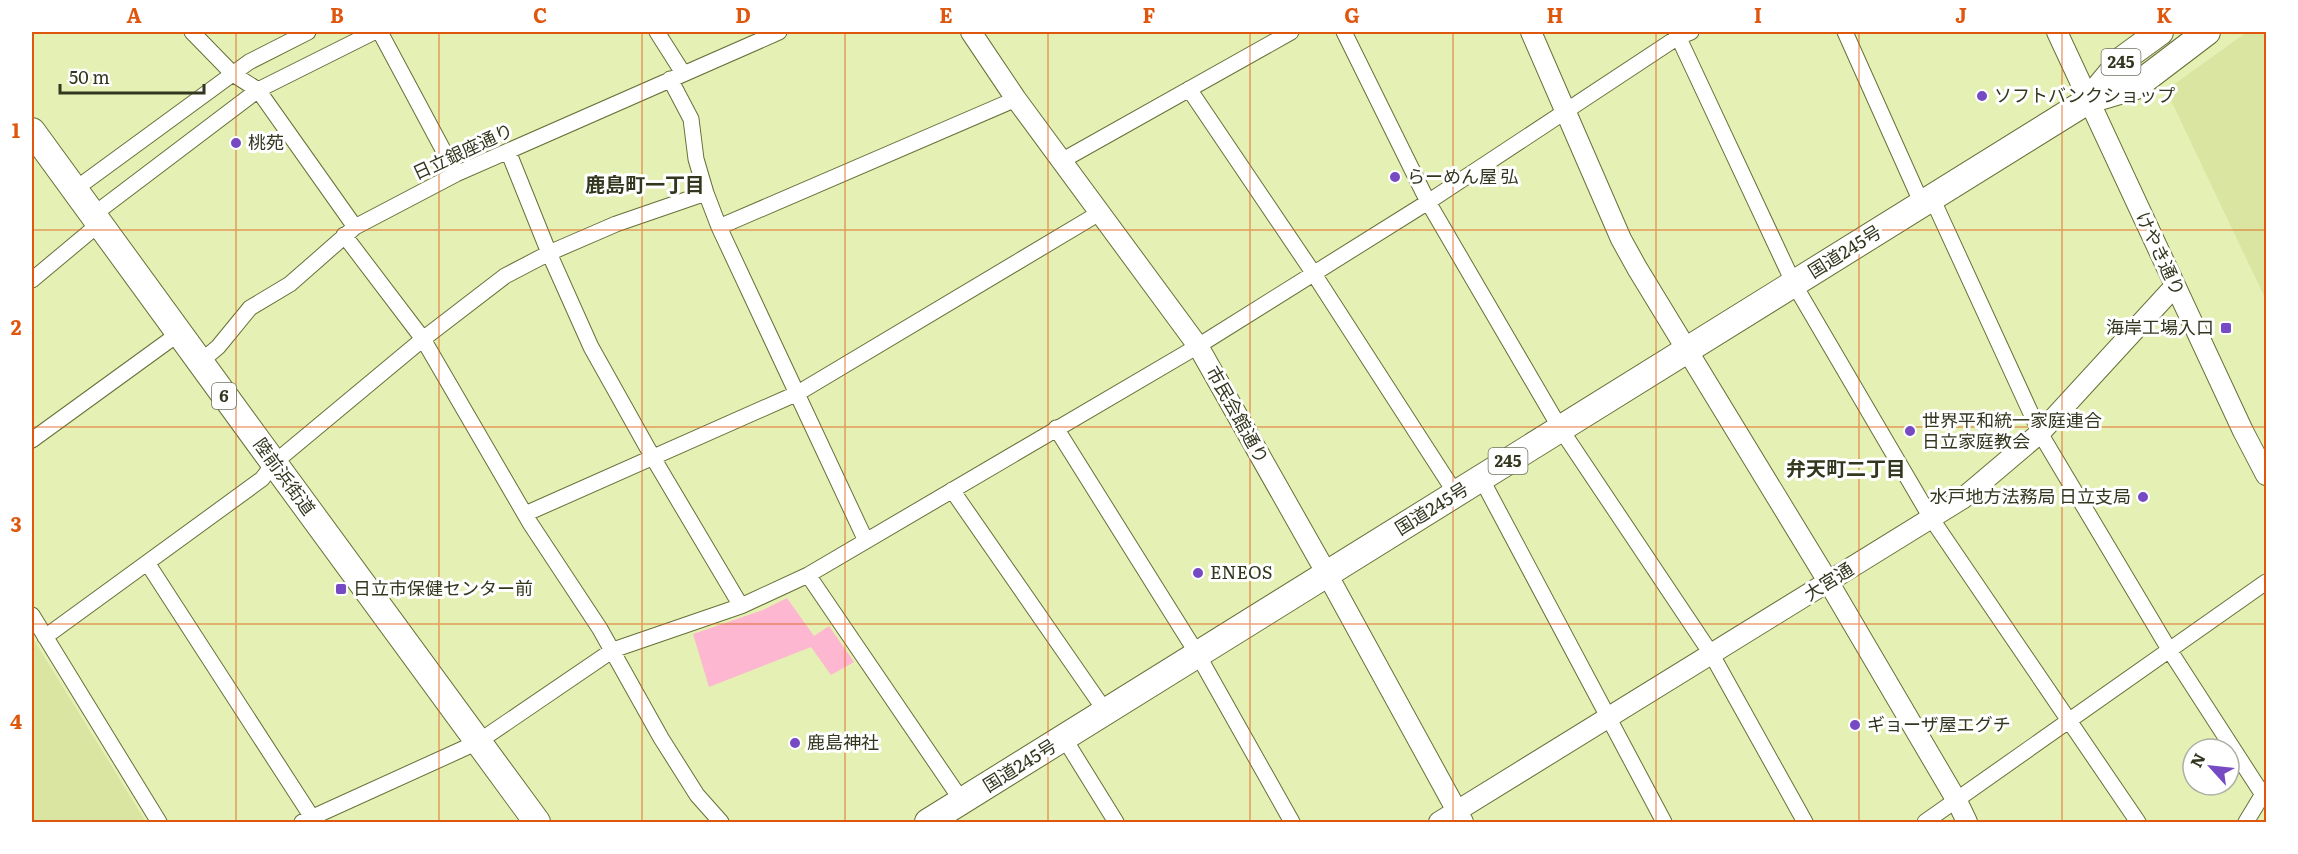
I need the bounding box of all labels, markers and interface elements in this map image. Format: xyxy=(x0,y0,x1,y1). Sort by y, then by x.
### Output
text: A xyxy=(126,0,142,29)
text: B xyxy=(330,0,344,29)
text: C xyxy=(533,0,547,29)
text: D xyxy=(735,0,751,29)
text: E xyxy=(939,0,953,29)
text: F xyxy=(1143,0,1156,29)
text: G xyxy=(1344,0,1360,29)
text: H xyxy=(1547,0,1563,29)
text: I xyxy=(1754,0,1762,29)
text: J xyxy=(1955,0,1967,29)
text: K xyxy=(2156,0,2172,29)
road number: 245 xyxy=(2102,49,2140,75)
scale bar xyxy=(60,57,204,95)
text: 50 m xyxy=(69,63,110,90)
place label: ソフトバンクショップ xyxy=(1994,81,2175,108)
marker: ソフトバンクショップ xyxy=(1975,89,1989,103)
text: 1 xyxy=(12,114,20,144)
street label: 日立銀座通り xyxy=(408,116,517,186)
place label: 桃苑 xyxy=(248,128,284,155)
marker: 桃苑 xyxy=(229,136,243,150)
place label: らーめん屋 弘 xyxy=(1407,162,1519,189)
district label: 鹿島町一丁目 xyxy=(585,168,705,198)
marker: らーめん屋 弘 xyxy=(1388,170,1402,184)
street label: けやき通り xyxy=(2130,207,2193,300)
street label: 国道245号 xyxy=(1802,218,1886,284)
text: 2 xyxy=(11,311,22,341)
place label: 海岸工場入口 xyxy=(2106,313,2214,340)
marker: 海岸工場入口 xyxy=(2219,321,2233,335)
street label: 市民会館通り xyxy=(1200,360,1276,468)
road number: 6 xyxy=(212,383,236,409)
place label: 世界平和統一家庭連合 日立家庭教会 xyxy=(1922,406,2102,454)
marker: 世界平和統一家庭連合 日立家庭教会 xyxy=(1903,424,1917,438)
street label: 陸前浜街道 xyxy=(248,432,323,520)
road number: 245 xyxy=(1488,448,1528,474)
district label: 弁天町二丁目 xyxy=(1786,452,1906,482)
street label: 国道245号 xyxy=(1389,475,1473,541)
place label: 水戸地方法務局 日立支局 xyxy=(1929,482,2131,509)
marker: 水戸地方法務局 日立支局 xyxy=(2136,490,2150,504)
text: 3 xyxy=(10,508,22,538)
street label: 大宮通 xyxy=(1798,555,1858,606)
place label: ENEOS xyxy=(1210,558,1272,585)
marker: ENEOS xyxy=(1191,566,1205,580)
place label: 日立市保健センター前 xyxy=(353,574,533,601)
marker: 日立市保健センター前 xyxy=(334,582,348,596)
text: 4 xyxy=(10,705,22,735)
place label: ギョーザ屋エグチ xyxy=(1867,710,2011,737)
marker: ギョーザ屋エグチ xyxy=(1848,718,1862,732)
place label: 鹿島神社 xyxy=(807,728,879,755)
street label: 国道245号 xyxy=(977,732,1061,798)
marker: 鹿島神社 xyxy=(788,736,802,750)
north arrow xyxy=(2181,737,2241,797)
text: N xyxy=(2183,748,2210,771)

